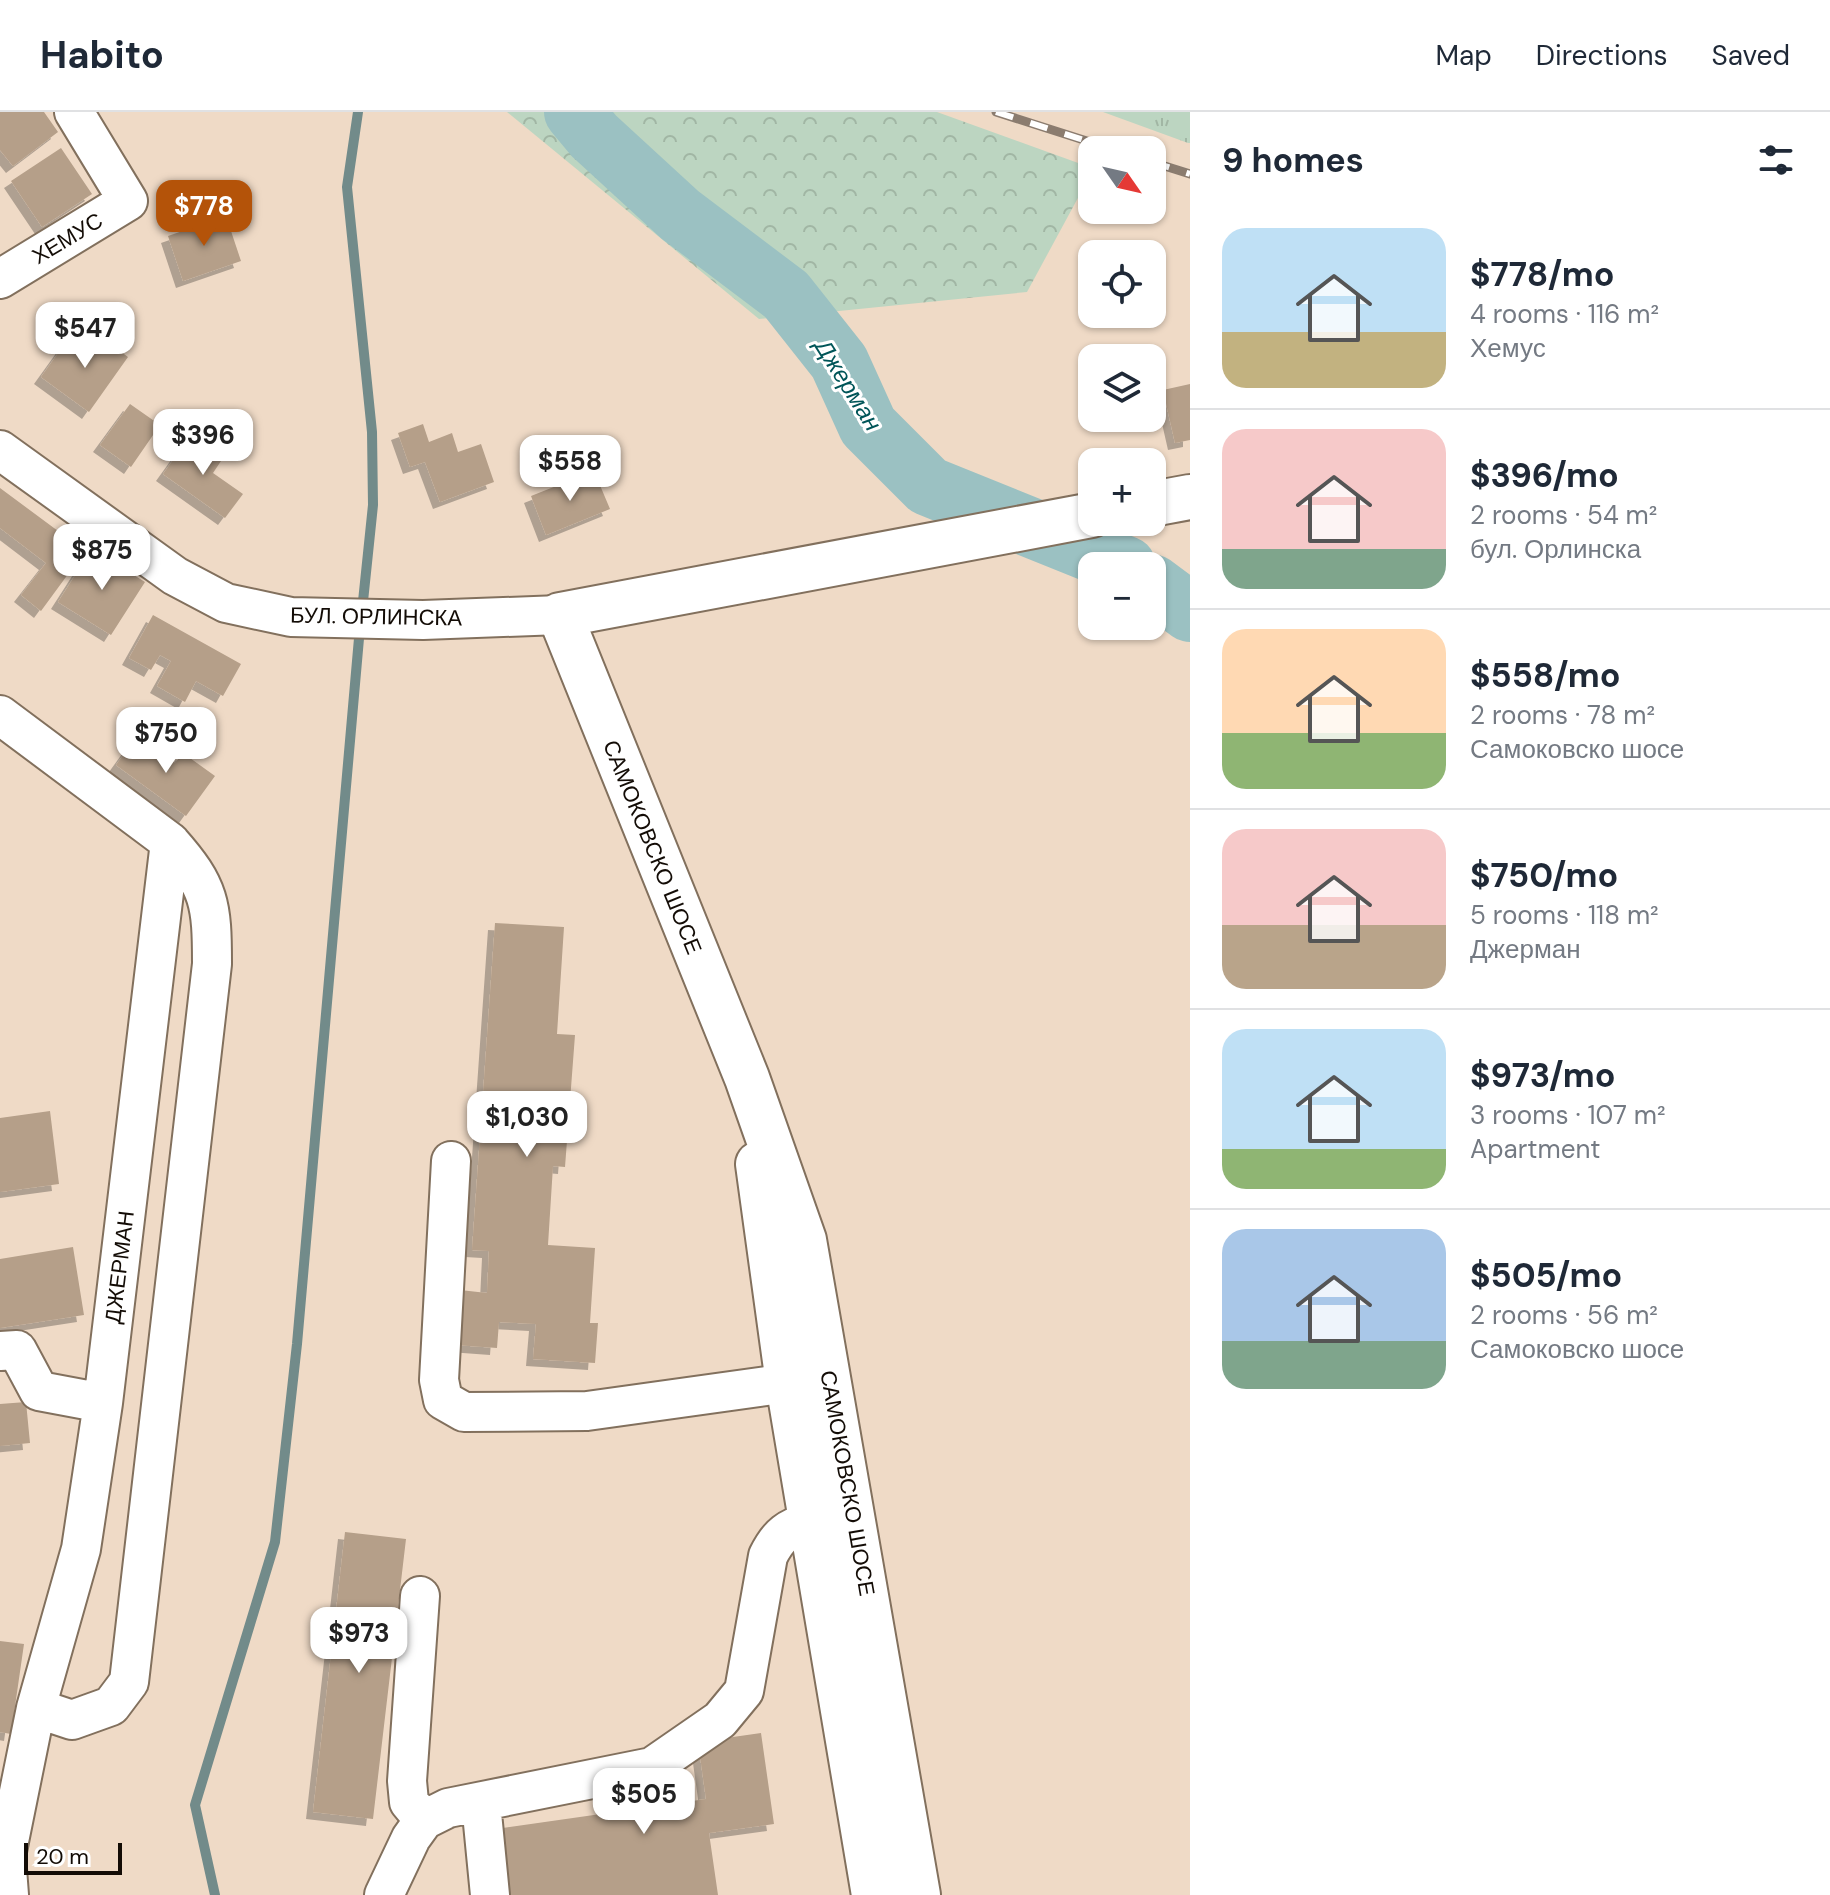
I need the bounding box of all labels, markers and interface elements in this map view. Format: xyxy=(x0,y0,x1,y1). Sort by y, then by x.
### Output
text: Habito xyxy=(40,30,164,80)
text: Map xyxy=(1435,37,1492,74)
text: Directions xyxy=(1536,37,1668,74)
text: Saved xyxy=(1712,37,1790,74)
north arrow xyxy=(1078,136,1166,224)
map controls xyxy=(1078,136,1166,640)
text: 9 homes xyxy=(1222,138,1364,183)
icon: filters xyxy=(1754,138,1798,182)
pin: $778 xyxy=(157,180,251,248)
text: $778 xyxy=(174,189,234,223)
street label: ХЕМУС xyxy=(27,206,108,271)
button: locate xyxy=(1078,240,1166,328)
text: $778/mo xyxy=(1470,252,1614,297)
icon: home xyxy=(1286,260,1382,356)
text: 4 rooms · 116 m² xyxy=(1470,297,1659,331)
pin: $547 xyxy=(38,302,132,370)
text: $547 xyxy=(54,311,116,345)
water label: Джерман xyxy=(806,330,889,437)
text: Хемус xyxy=(1470,331,1546,365)
button: layers xyxy=(1078,344,1166,432)
pin: $396 xyxy=(156,409,250,477)
text: $396 xyxy=(171,418,235,452)
pin: $558 xyxy=(523,435,617,503)
text: $558 xyxy=(538,444,602,478)
button: + xyxy=(1078,448,1166,536)
text: $396/mo xyxy=(1470,453,1619,498)
icon: home xyxy=(1286,461,1382,557)
text: 2 rooms · 54 m² xyxy=(1470,498,1657,532)
pin: $875 xyxy=(55,524,149,592)
text: бул. Орлинска xyxy=(1470,532,1641,566)
text: $875 xyxy=(71,533,133,567)
button: − xyxy=(1078,552,1166,640)
street label: БУЛ. ОРЛИНСКА xyxy=(290,601,463,633)
text: $558/mo xyxy=(1470,653,1620,698)
icon: home xyxy=(1286,661,1382,757)
text: 2 rooms · 78 m² xyxy=(1470,698,1655,732)
pin: $750 xyxy=(119,707,213,775)
text: $750 xyxy=(134,716,198,750)
text: Самоковско шосе xyxy=(1470,732,1684,766)
street label: САМОКОВСКО ШОСЕ xyxy=(596,736,709,959)
text: $750/mo xyxy=(1470,853,1618,898)
icon: home xyxy=(1286,861,1382,957)
text: 5 rooms · 118 m² xyxy=(1470,898,1659,932)
text: Джерман xyxy=(1470,932,1581,966)
text: $973/mo xyxy=(1470,1053,1616,1098)
icon: home xyxy=(1286,1061,1382,1157)
pin: $1,030 xyxy=(462,1091,592,1159)
text: 3 rooms · 107 m² xyxy=(1470,1098,1666,1132)
text: $1,030 xyxy=(485,1100,569,1134)
text: Apartment xyxy=(1470,1132,1601,1166)
street label: ДЖЕРМАН xyxy=(98,1209,141,1325)
text: $505/mo xyxy=(1470,1253,1622,1298)
icon: home xyxy=(1286,1261,1382,1357)
text: 2 rooms · 56 m² xyxy=(1470,1298,1658,1332)
text: Самоковско шосе xyxy=(1470,1332,1684,1366)
street label: САМОКОВСКО ШОСЕ xyxy=(813,1368,882,1598)
pin: $973 xyxy=(312,1607,406,1675)
text: $973 xyxy=(328,1616,390,1650)
pin: $505 xyxy=(597,1768,691,1836)
text: $505 xyxy=(611,1777,677,1811)
scale bar xyxy=(24,1839,122,1875)
text: 20 m xyxy=(36,1842,89,1871)

